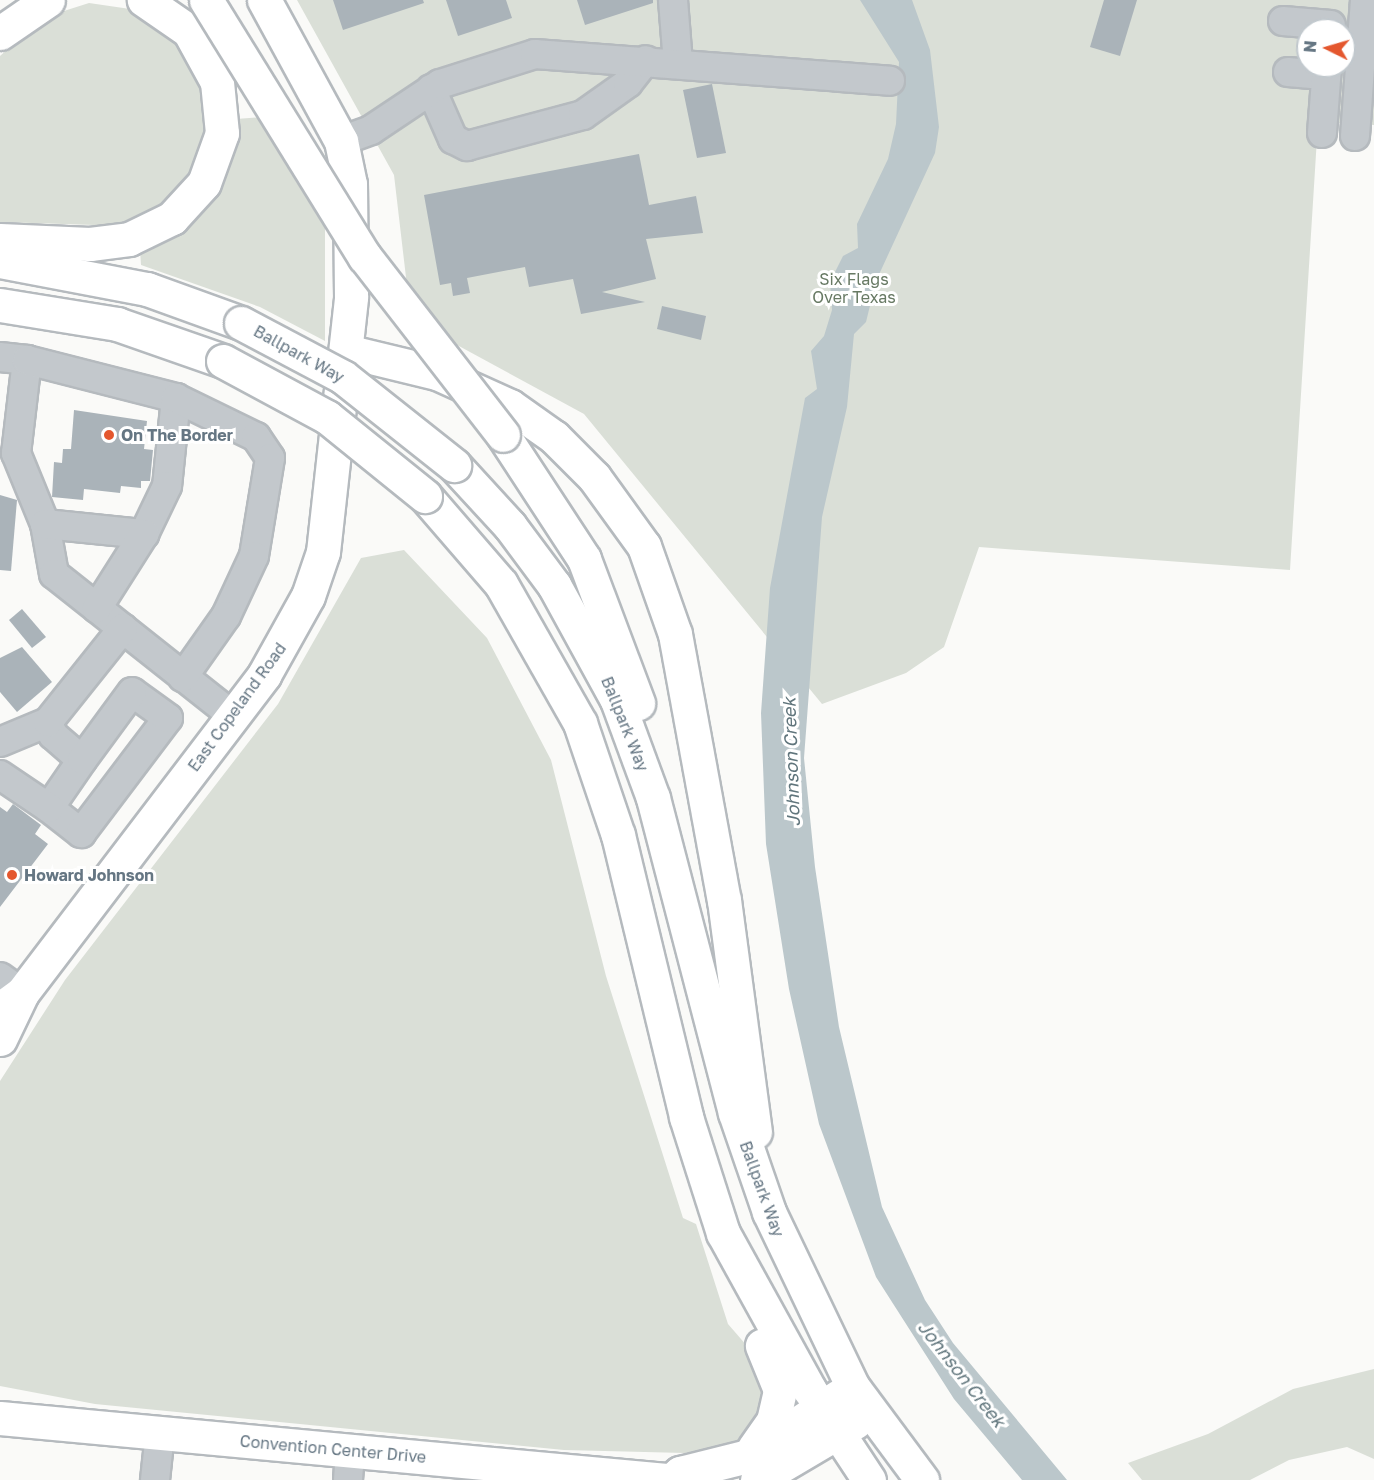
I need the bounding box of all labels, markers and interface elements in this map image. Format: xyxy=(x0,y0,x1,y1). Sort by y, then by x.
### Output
north arrow xyxy=(1296,18,1356,78)
text: N xyxy=(1300,40,1321,54)
park label: Six Flags Over Texas xyxy=(812,269,896,307)
street label: Ballpark Way xyxy=(250,321,348,387)
place label: On The Border xyxy=(121,425,233,445)
marker: On The Border xyxy=(102,428,116,442)
street label: East Copeland Road xyxy=(184,639,290,775)
street label: Ballpark Way xyxy=(597,674,653,774)
water label: Johnson Creek xyxy=(778,697,804,827)
place label: Howard Johnson xyxy=(24,865,154,885)
marker: Howard Johnson xyxy=(5,868,19,882)
street label: Ballpark Way xyxy=(736,1138,788,1240)
water label: Johnson Creek xyxy=(914,1317,1010,1431)
street label: Convention Center Drive xyxy=(239,1431,427,1467)

